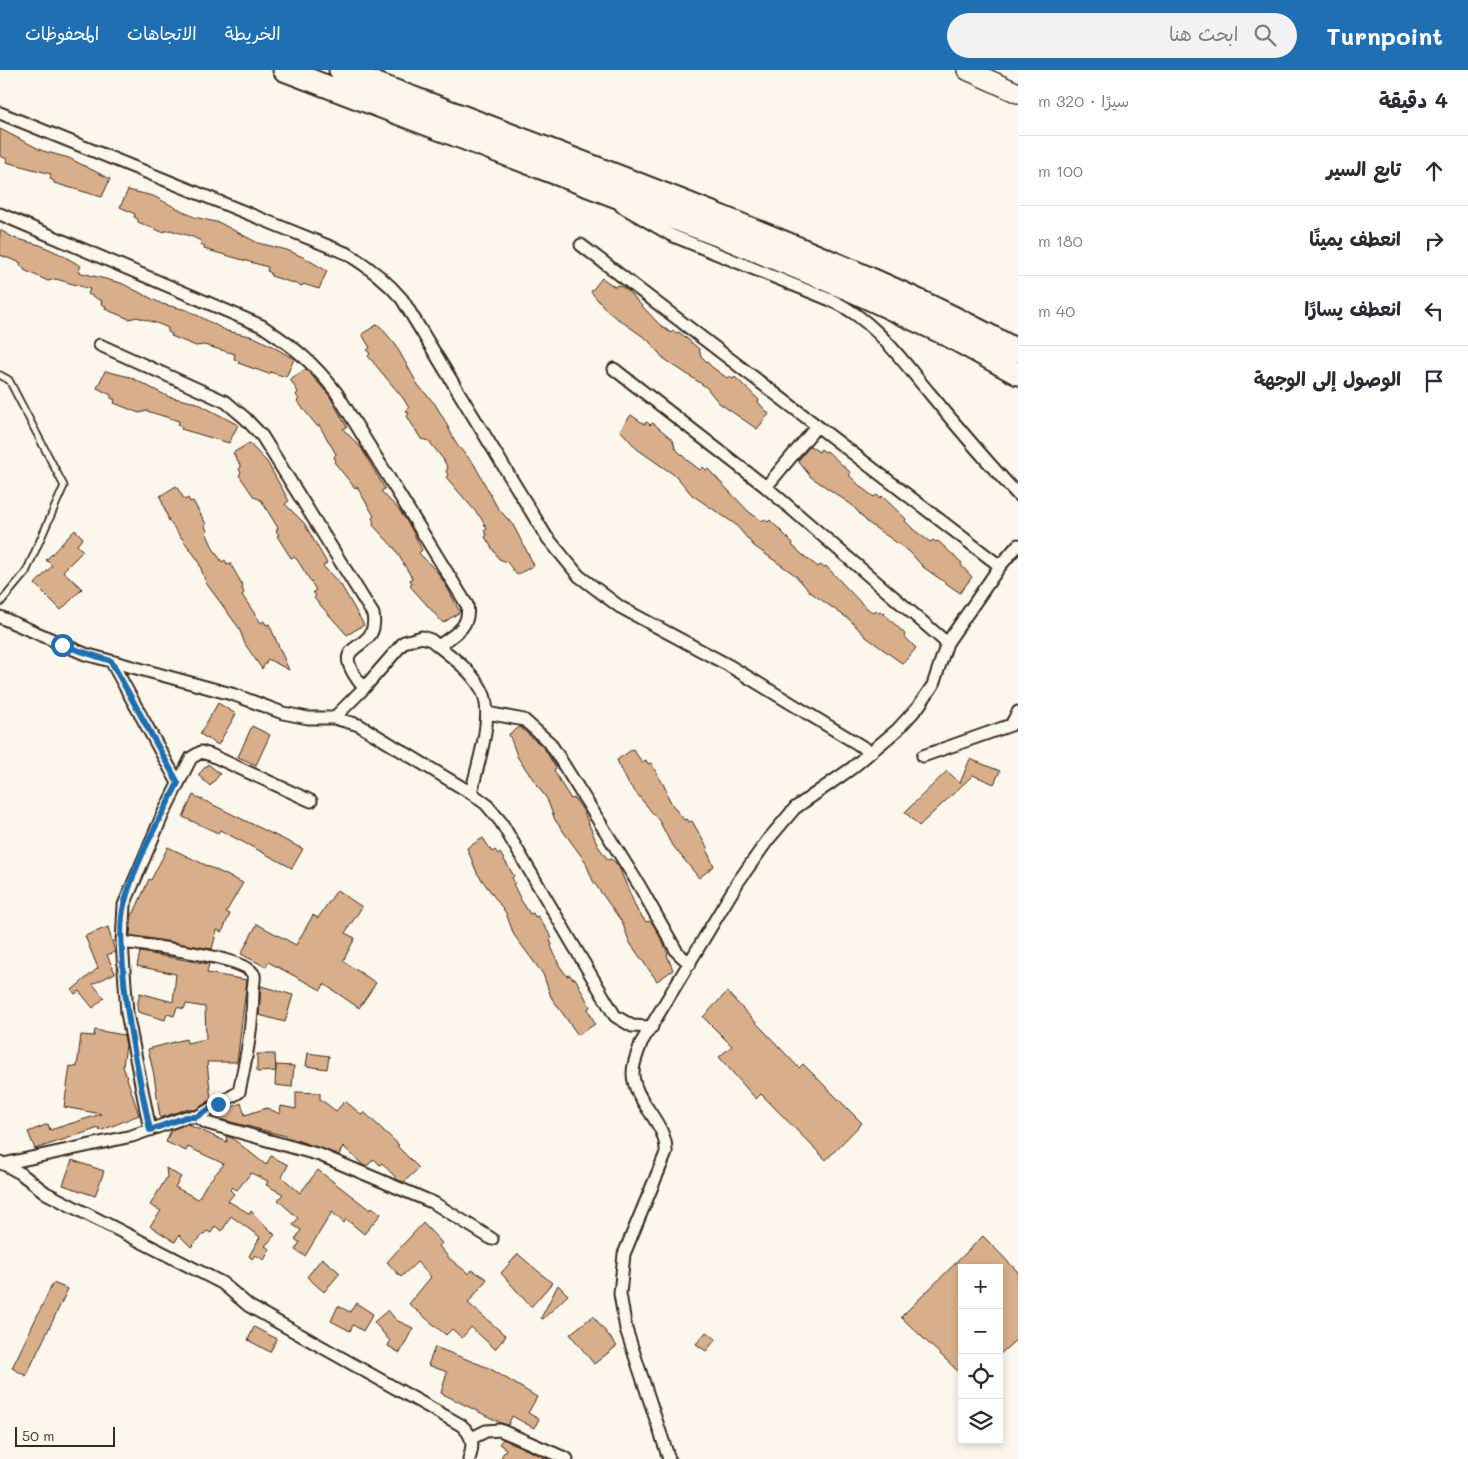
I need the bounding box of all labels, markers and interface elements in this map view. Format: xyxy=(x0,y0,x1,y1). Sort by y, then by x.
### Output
search box xyxy=(947,13,1297,58)
text: Turnpoint xyxy=(1327,20,1443,51)
text: المحفوظات xyxy=(25,21,99,45)
text: الاتجاهات xyxy=(127,21,197,45)
text: الخريطة xyxy=(225,21,281,45)
text: ابحث هنا xyxy=(1169,21,1239,46)
icon: search xyxy=(1251,21,1279,49)
text: 4 دقيقة xyxy=(1379,86,1448,113)
text: سيرًا · 320 m xyxy=(1038,90,1129,111)
text: تابع السير xyxy=(1326,156,1401,181)
icon: ahead xyxy=(1420,157,1448,185)
text: 100 m xyxy=(1038,160,1083,181)
text: انعطف يمينًا xyxy=(1309,226,1401,251)
icon: right xyxy=(1420,227,1448,255)
text: 180 m xyxy=(1038,230,1083,251)
text: انعطف يسارًا xyxy=(1304,296,1401,321)
icon: left xyxy=(1420,297,1448,325)
text: 40 m xyxy=(1038,300,1075,321)
text: الوصول إلى الوجهة xyxy=(1254,366,1401,391)
icon: arrive xyxy=(1420,367,1448,395)
route start xyxy=(51,634,74,657)
route end xyxy=(207,1093,230,1116)
map controls xyxy=(958,1264,1003,1444)
button: + xyxy=(958,1264,1003,1309)
button: − xyxy=(958,1309,1003,1354)
button: locate xyxy=(958,1354,1003,1399)
button: layers xyxy=(958,1399,1003,1444)
scale bar xyxy=(15,1424,115,1447)
text: 50 m xyxy=(22,1426,54,1445)

